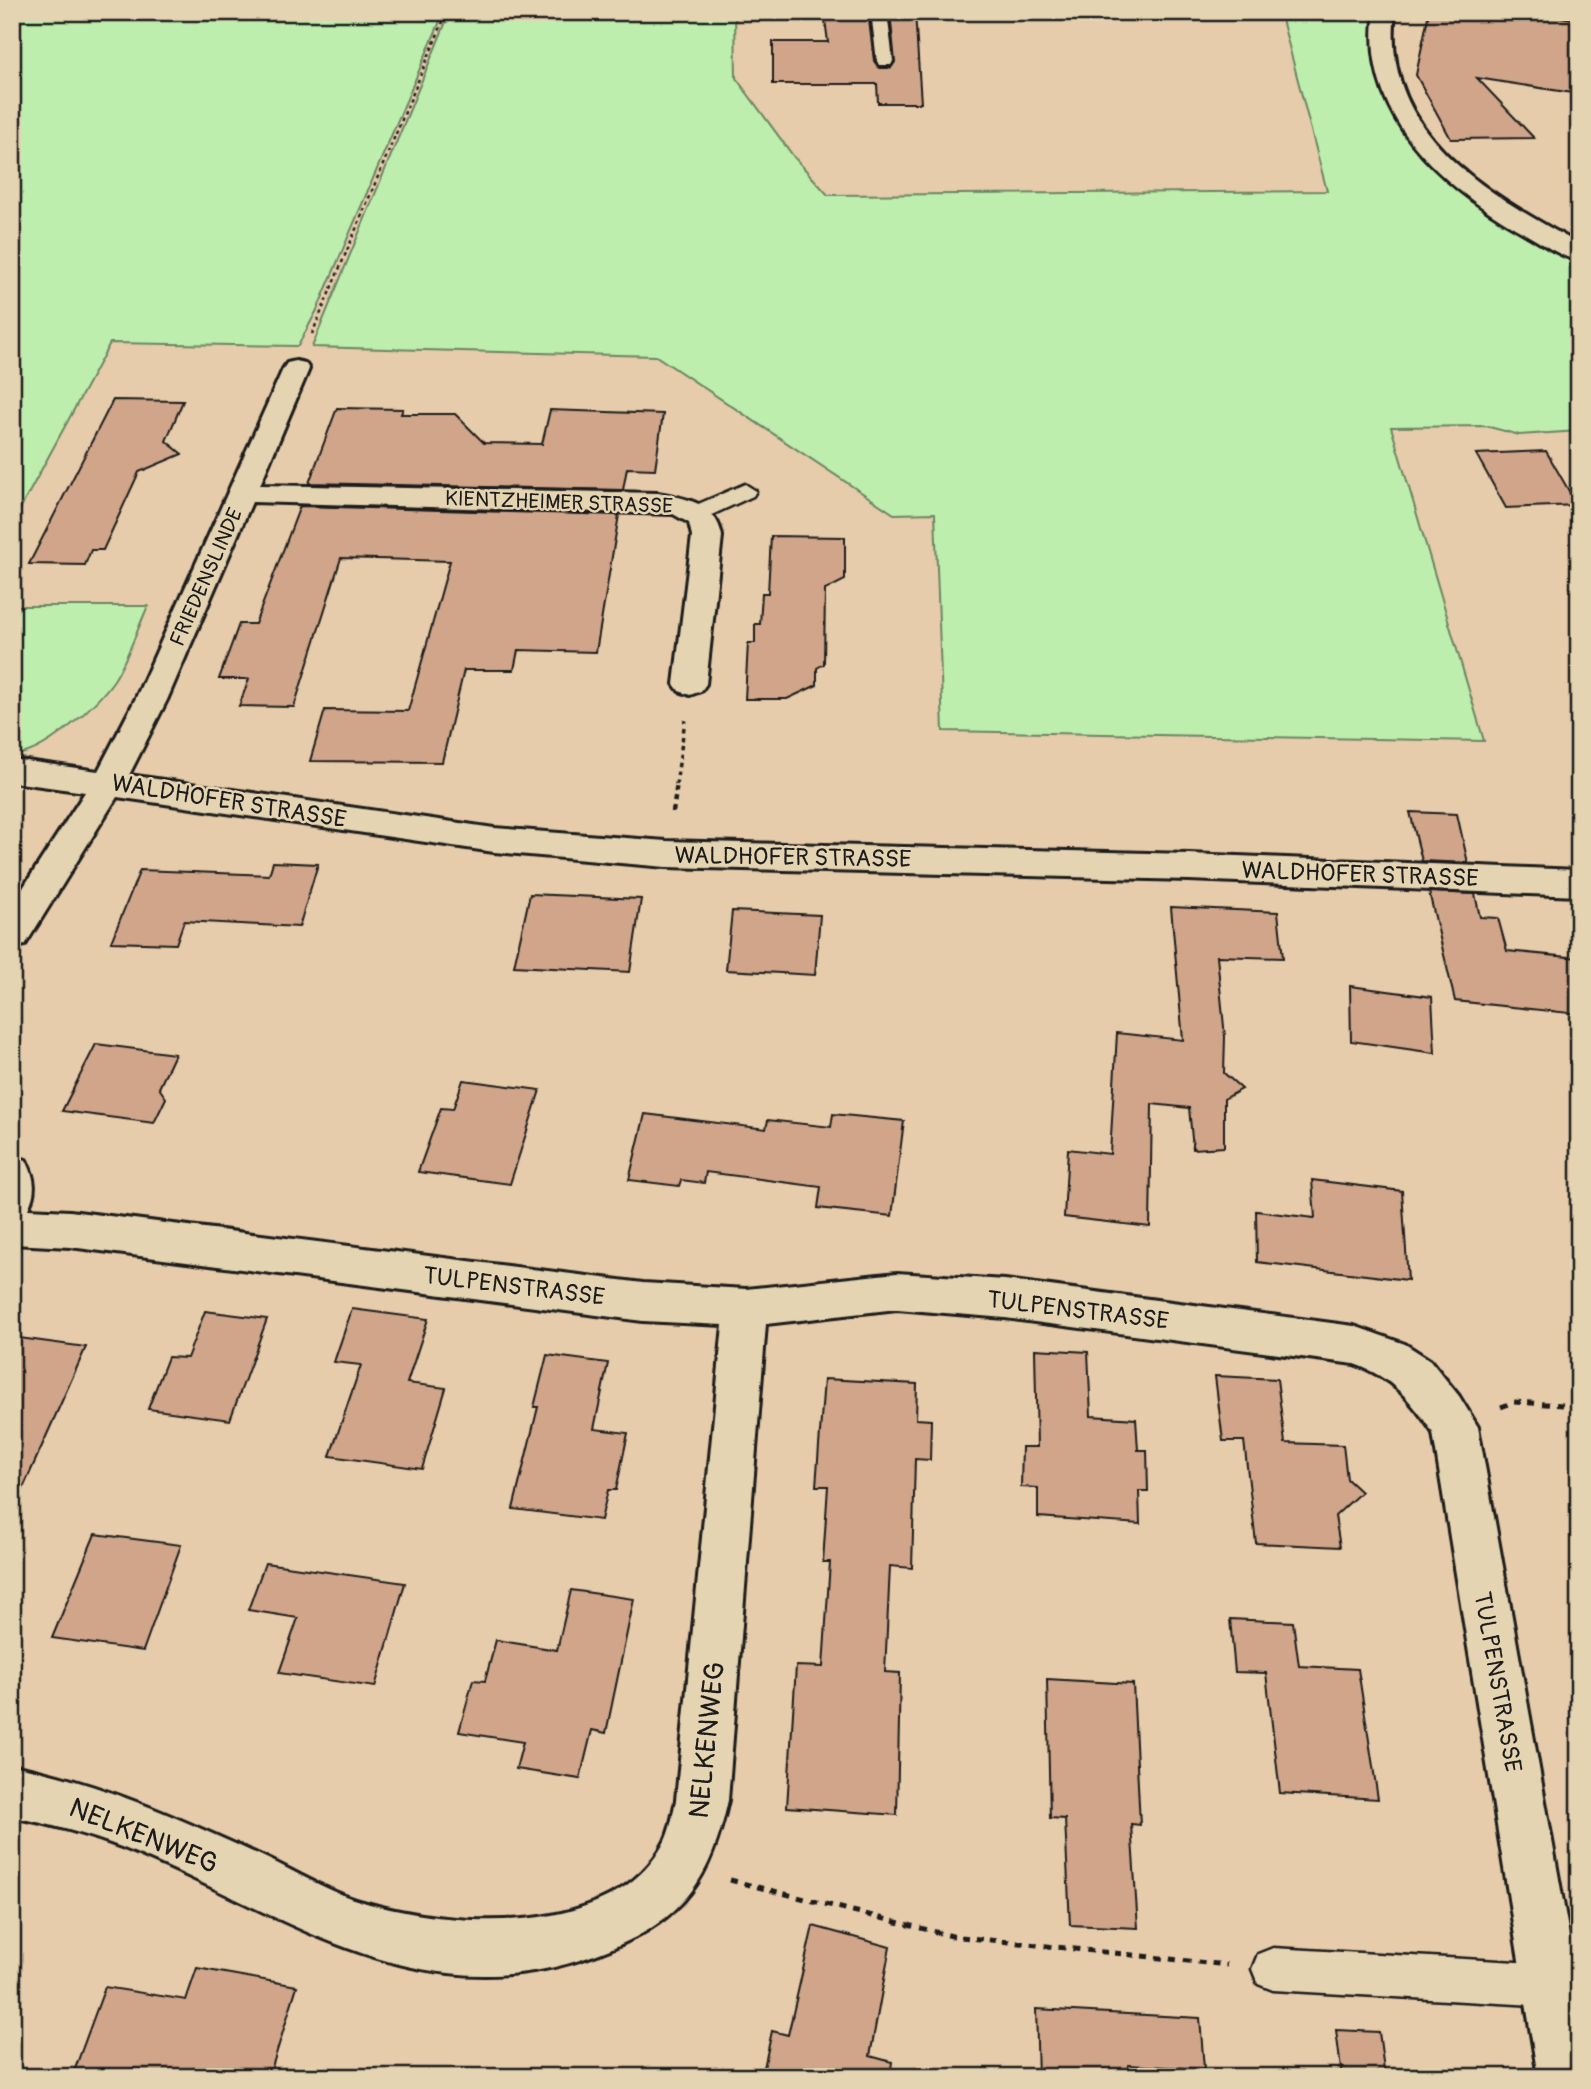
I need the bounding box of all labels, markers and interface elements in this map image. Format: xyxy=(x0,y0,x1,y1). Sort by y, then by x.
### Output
street label: KIENTZHEIMER STRASSE xyxy=(445,485,673,520)
street label: FRIEDENSLINDE xyxy=(164,504,249,651)
street label: WALDHOFER STRASSE xyxy=(110,769,348,834)
street label: WALDHOFER STRASSE xyxy=(674,841,912,874)
street label: WALDHOFER STRASSE xyxy=(1241,856,1479,893)
street label: TULPENSTRASSE xyxy=(422,1261,606,1312)
street label: TULPENSTRASSE xyxy=(986,1285,1170,1336)
street label: TULPENSTRASSE xyxy=(1467,1590,1528,1774)
street label: NELKENWEG xyxy=(682,1660,733,1820)
street label: NELKENWEG xyxy=(64,1791,223,1882)

